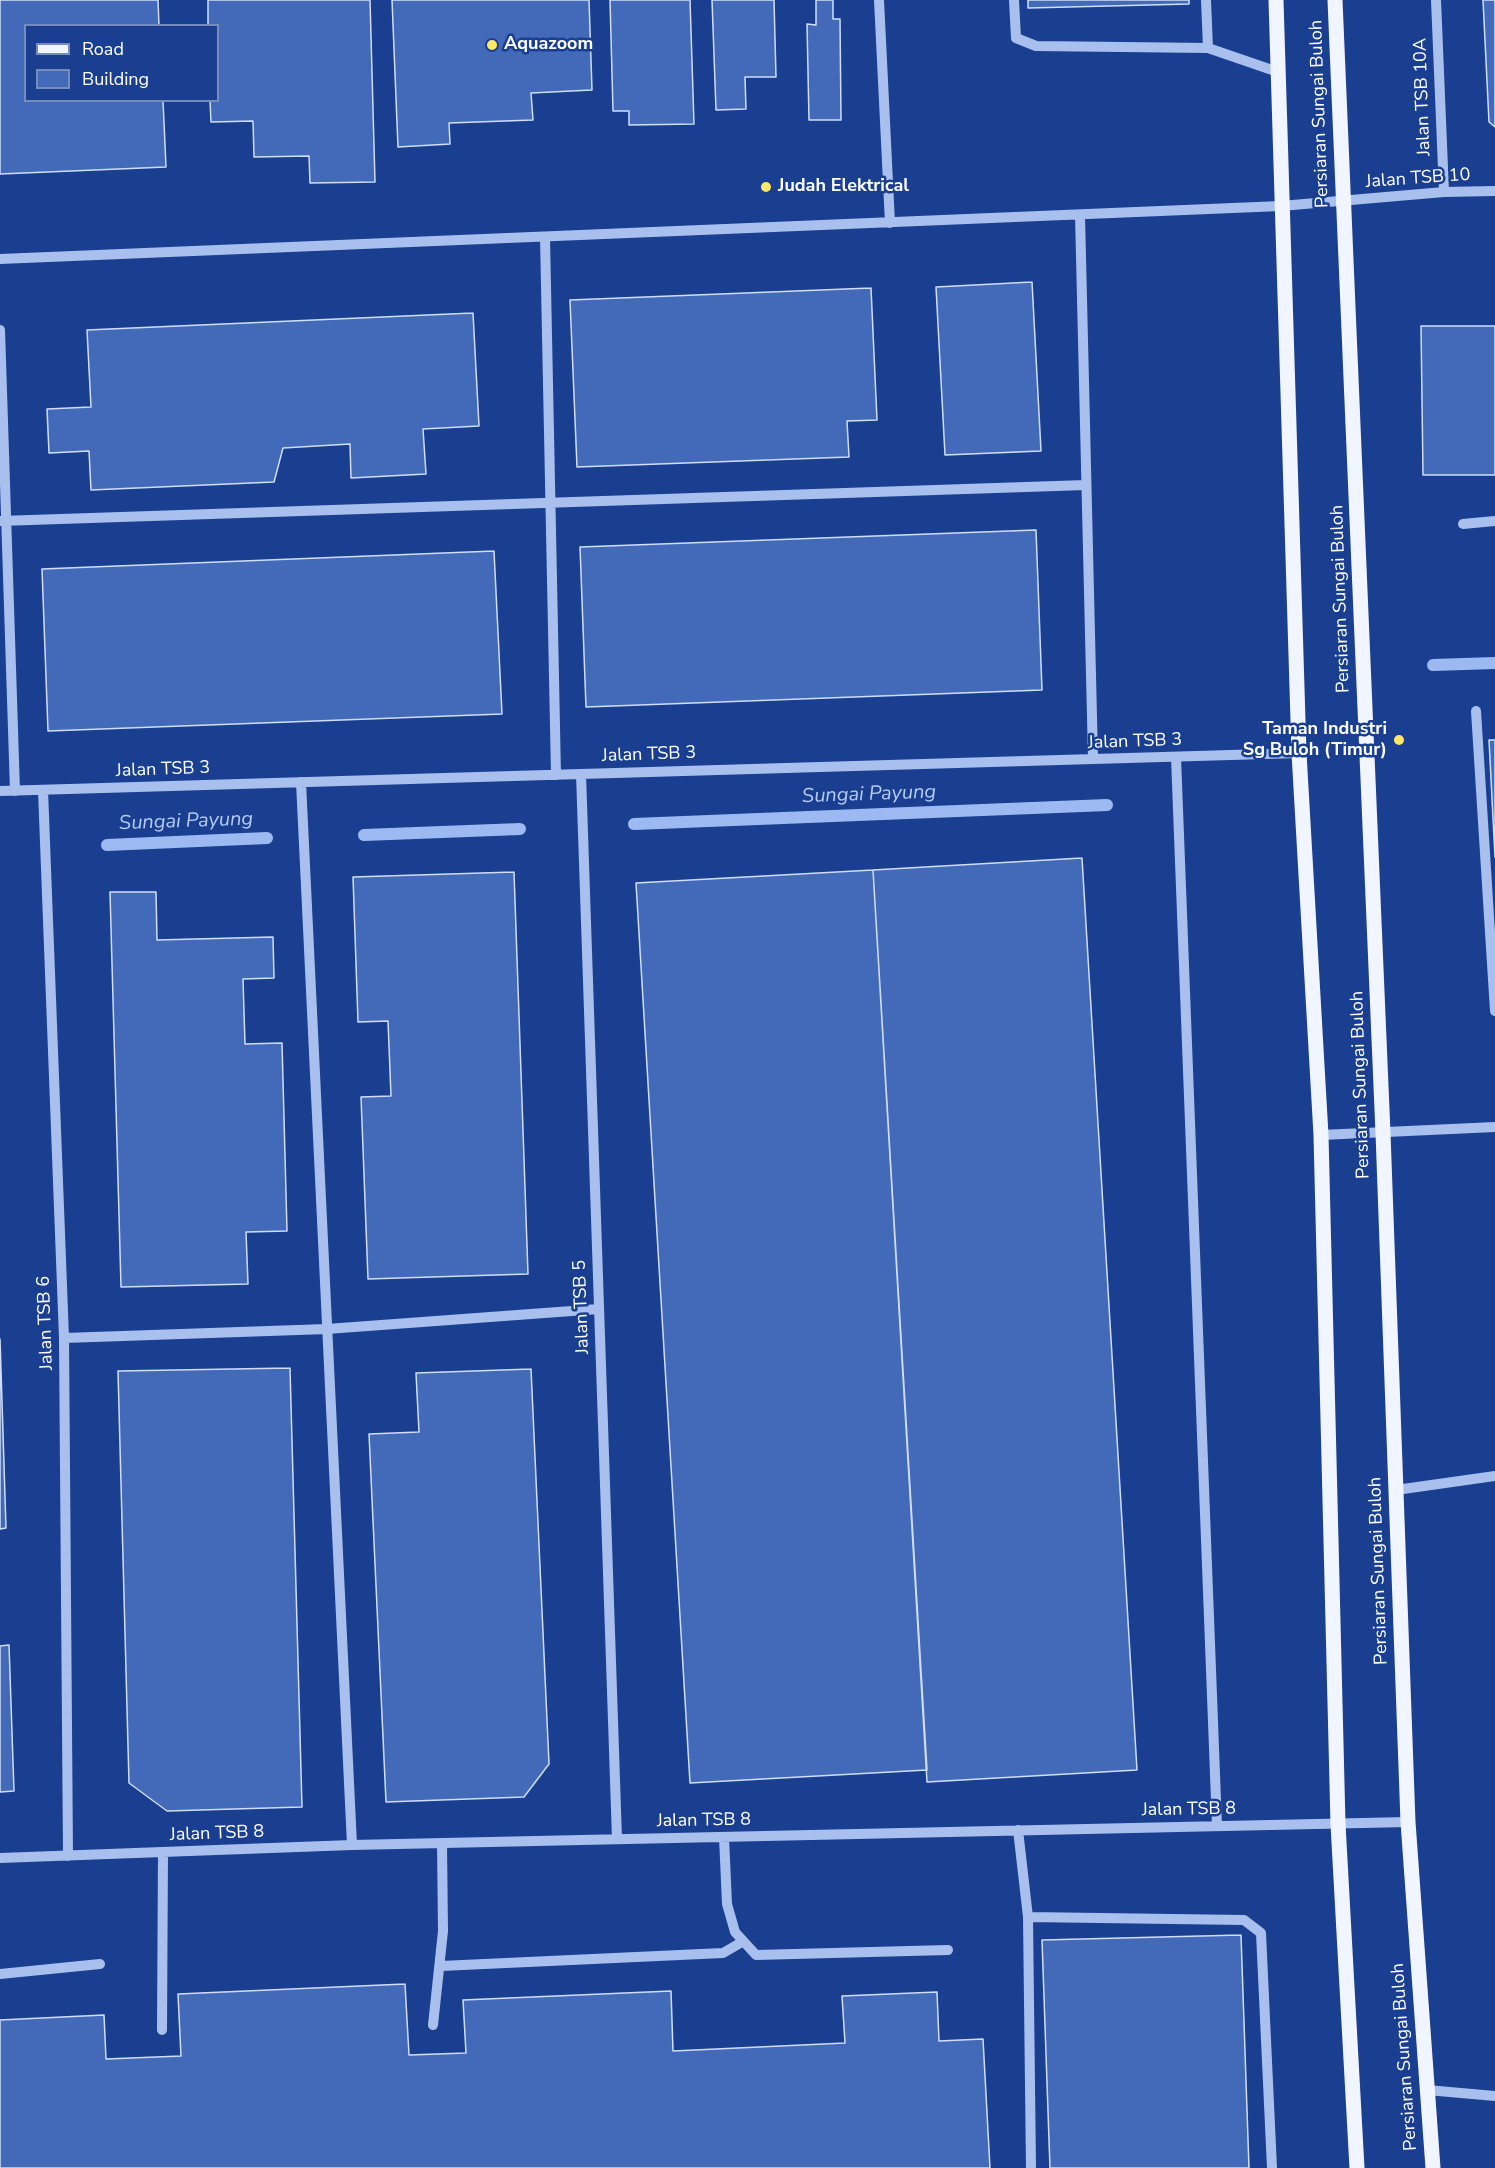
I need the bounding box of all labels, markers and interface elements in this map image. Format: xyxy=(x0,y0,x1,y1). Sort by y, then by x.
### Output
street label: Persiaran Sungai Buloh xyxy=(1306,20,1334,208)
legend xyxy=(24,24,219,102)
place label: Aquazoom xyxy=(504,34,593,56)
text: Road xyxy=(82,37,124,61)
marker: Aquazoom xyxy=(485,38,499,52)
street label: Jalan TSB 10A xyxy=(1410,38,1436,156)
text: Building xyxy=(82,67,149,91)
street label: Jalan TSB 10 xyxy=(1365,165,1471,193)
place label: Judah Elektrical xyxy=(778,176,909,198)
marker: Judah Elektrical xyxy=(759,180,773,194)
street label: Persiaran Sungai Buloh xyxy=(1327,505,1355,693)
place label: Taman Industri Sg Buloh (Timur) xyxy=(1243,719,1387,762)
street label: Jalan TSB 3 xyxy=(1088,730,1182,754)
marker: Taman Industri Sg Buloh (Timur) xyxy=(1392,733,1406,747)
street label: Jalan TSB 3 xyxy=(602,743,696,767)
street label: Jalan TSB 3 xyxy=(116,758,210,782)
water label: Sungai Payung xyxy=(802,781,936,809)
water label: Sungai Payung xyxy=(119,808,253,836)
street label: Persiaran Sungai Buloh xyxy=(1347,991,1375,1179)
street label: Jalan TSB 5 xyxy=(570,1260,594,1354)
street label: Jalan TSB 6 xyxy=(34,1276,58,1370)
street label: Persiaran Sungai Buloh xyxy=(1365,1477,1393,1665)
street label: Jalan TSB 8 xyxy=(1142,1798,1236,1822)
street label: Jalan TSB 8 xyxy=(657,1809,751,1833)
street label: Jalan TSB 8 xyxy=(170,1822,264,1846)
street label: Persiaran Sungai Buloh xyxy=(1388,1962,1422,2152)

